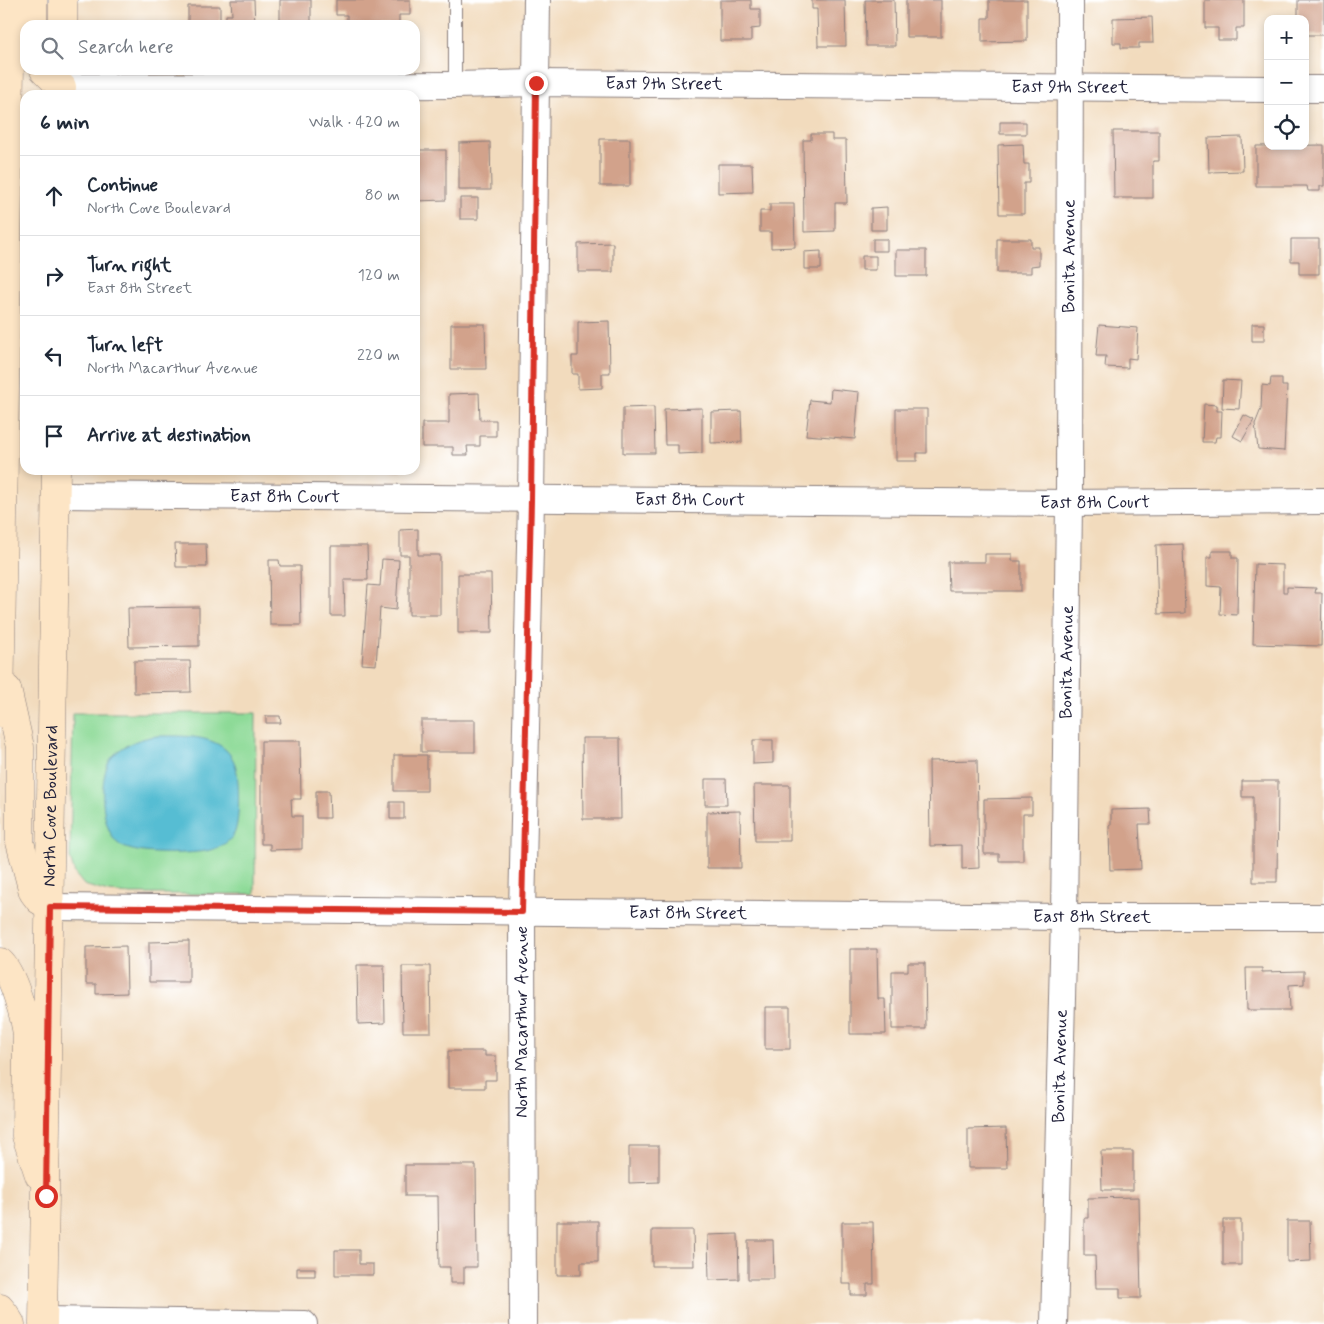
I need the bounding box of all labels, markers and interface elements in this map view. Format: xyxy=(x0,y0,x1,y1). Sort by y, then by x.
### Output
map controls xyxy=(1264,15,1309,150)
button: + xyxy=(1264,15,1309,60)
search box xyxy=(20,20,420,75)
icon: search xyxy=(38,34,66,62)
text: Search here xyxy=(78,35,174,60)
button: − xyxy=(1264,60,1309,105)
route end xyxy=(525,72,548,95)
street label: East 9th Street xyxy=(605,72,723,97)
street label: East 9th Street xyxy=(1011,75,1129,100)
button: locate xyxy=(1264,105,1309,150)
text: 6 min xyxy=(40,109,90,137)
text: Walk · 420 m xyxy=(309,112,400,133)
text: Continue xyxy=(87,173,158,198)
icon: ahead xyxy=(40,182,68,210)
text: 80 m xyxy=(365,185,400,206)
text: North Cove Boulevard xyxy=(87,198,231,219)
street label: Bonita Avenue xyxy=(1057,199,1082,313)
text: Turn right xyxy=(87,253,171,278)
icon: right xyxy=(40,262,68,290)
text: 120 m xyxy=(358,265,400,286)
text: East 8th Street xyxy=(87,278,192,299)
text: Turn left xyxy=(87,333,163,358)
icon: left xyxy=(40,342,68,370)
text: 220 m xyxy=(357,345,400,366)
text: North Macarthur Avenue xyxy=(87,358,258,379)
icon: arrive xyxy=(40,422,68,450)
text: Arrive at destination xyxy=(87,423,251,448)
street label: East 8th Court xyxy=(230,484,340,509)
street label: East 8th Court xyxy=(635,488,745,512)
street label: East 8th Court xyxy=(1040,490,1150,515)
street label: Bonita Avenue xyxy=(1054,605,1080,719)
street label: North Cove Boulevard xyxy=(38,725,64,887)
street label: East 8th Street xyxy=(629,901,748,926)
street label: East 8th Street xyxy=(1033,905,1152,929)
street label: North Macarthur Avenue xyxy=(510,926,534,1118)
street label: Bonita Avenue xyxy=(1047,1009,1074,1123)
route start xyxy=(35,1185,58,1208)

